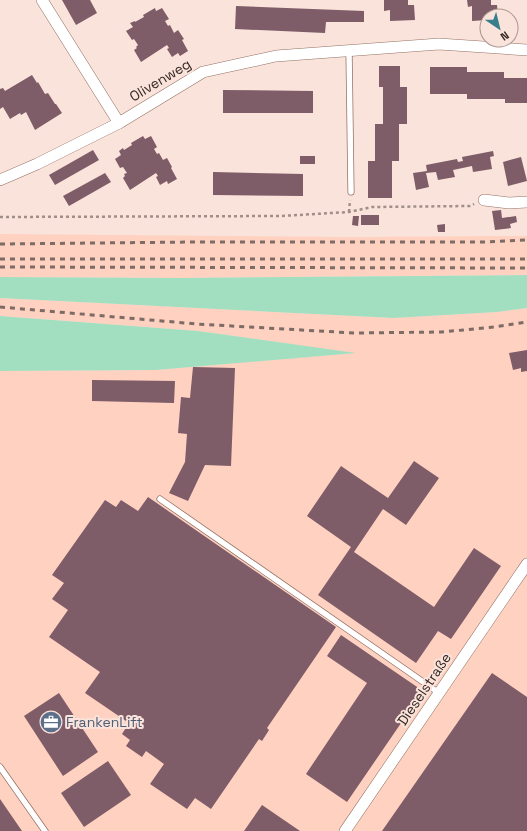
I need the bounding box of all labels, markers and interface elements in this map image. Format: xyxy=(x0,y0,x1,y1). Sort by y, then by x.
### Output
north arrow xyxy=(479,8,519,48)
text: N xyxy=(498,28,512,44)
street label: Olivenweg xyxy=(126,55,194,105)
street label: Dieselstraße xyxy=(393,649,455,729)
office icon: FrankenLift xyxy=(38,709,64,735)
place label: FrankenLift xyxy=(66,713,143,731)

